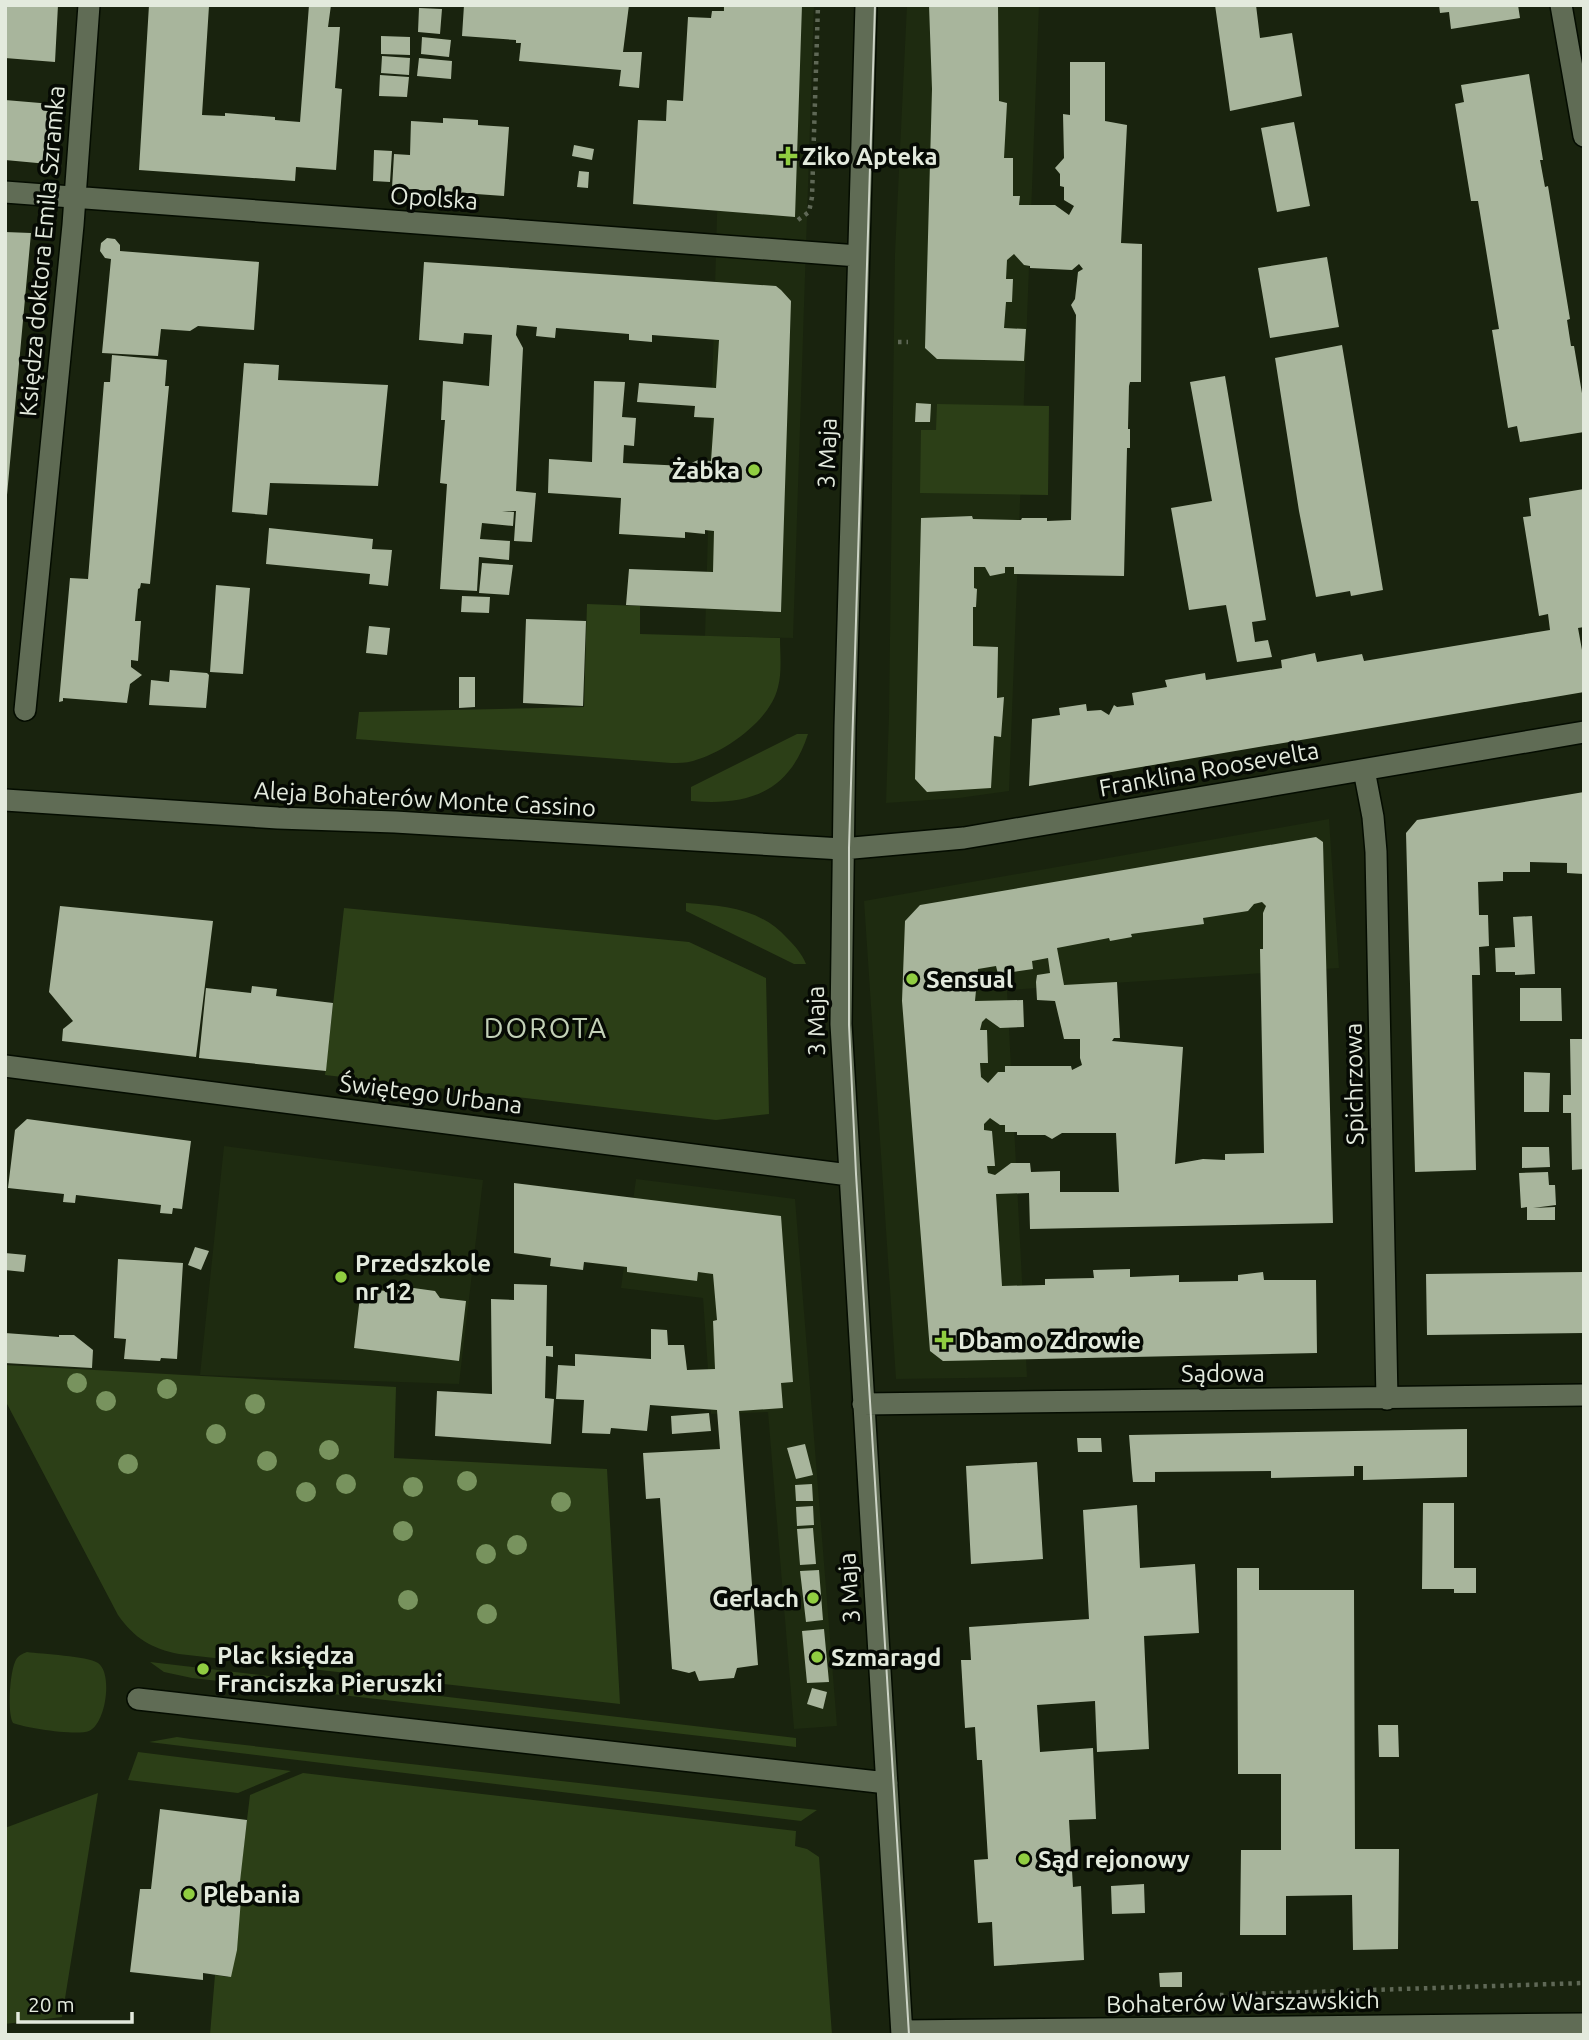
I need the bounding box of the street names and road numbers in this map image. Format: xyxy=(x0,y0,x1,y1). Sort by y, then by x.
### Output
street label: Księdza doktora Emila Szramka xyxy=(14,84,70,418)
street label: Opolska xyxy=(389,181,479,215)
street label: 3 Maja xyxy=(812,417,842,489)
street label: Franklina Roosevelta xyxy=(1097,736,1321,802)
street label: Aleja Bohaterów Monte Cassino xyxy=(253,777,597,821)
street label: 3 Maja xyxy=(802,986,830,1056)
street label: Spichrzowa xyxy=(1339,1023,1369,1145)
street label: Świętego Urbana xyxy=(338,1068,524,1119)
street label: Sądowa xyxy=(1181,1360,1265,1387)
street label: 3 Maja xyxy=(833,1552,865,1624)
street label: Bohaterów Warszawskich xyxy=(1106,1986,1380,2018)

